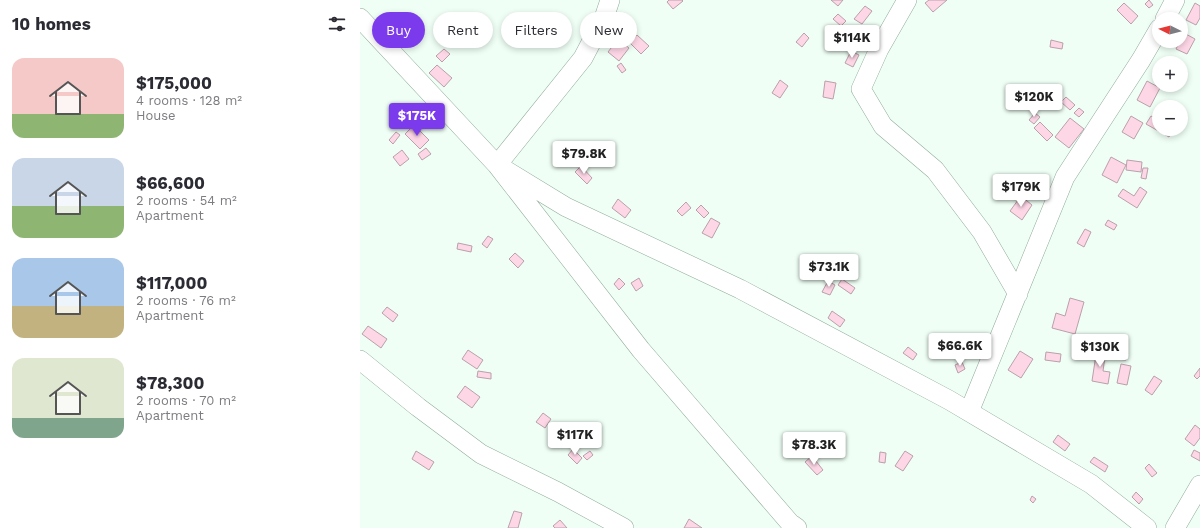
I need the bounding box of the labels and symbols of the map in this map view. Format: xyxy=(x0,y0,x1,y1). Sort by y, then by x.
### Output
north arrow xyxy=(1152,12,1188,48)
pin: $114K xyxy=(824,25,880,59)
pin: $120K xyxy=(1006,84,1062,118)
pin: $175K xyxy=(389,103,445,137)
pin: $79.8K xyxy=(551,141,617,175)
pin: $179K xyxy=(993,174,1049,208)
pin: $73.1K xyxy=(796,254,862,288)
pin: $66.6K xyxy=(927,333,993,367)
pin: $130K xyxy=(1072,334,1128,368)
pin: $117K xyxy=(547,422,603,456)
pin: $78.3K xyxy=(781,432,847,466)

